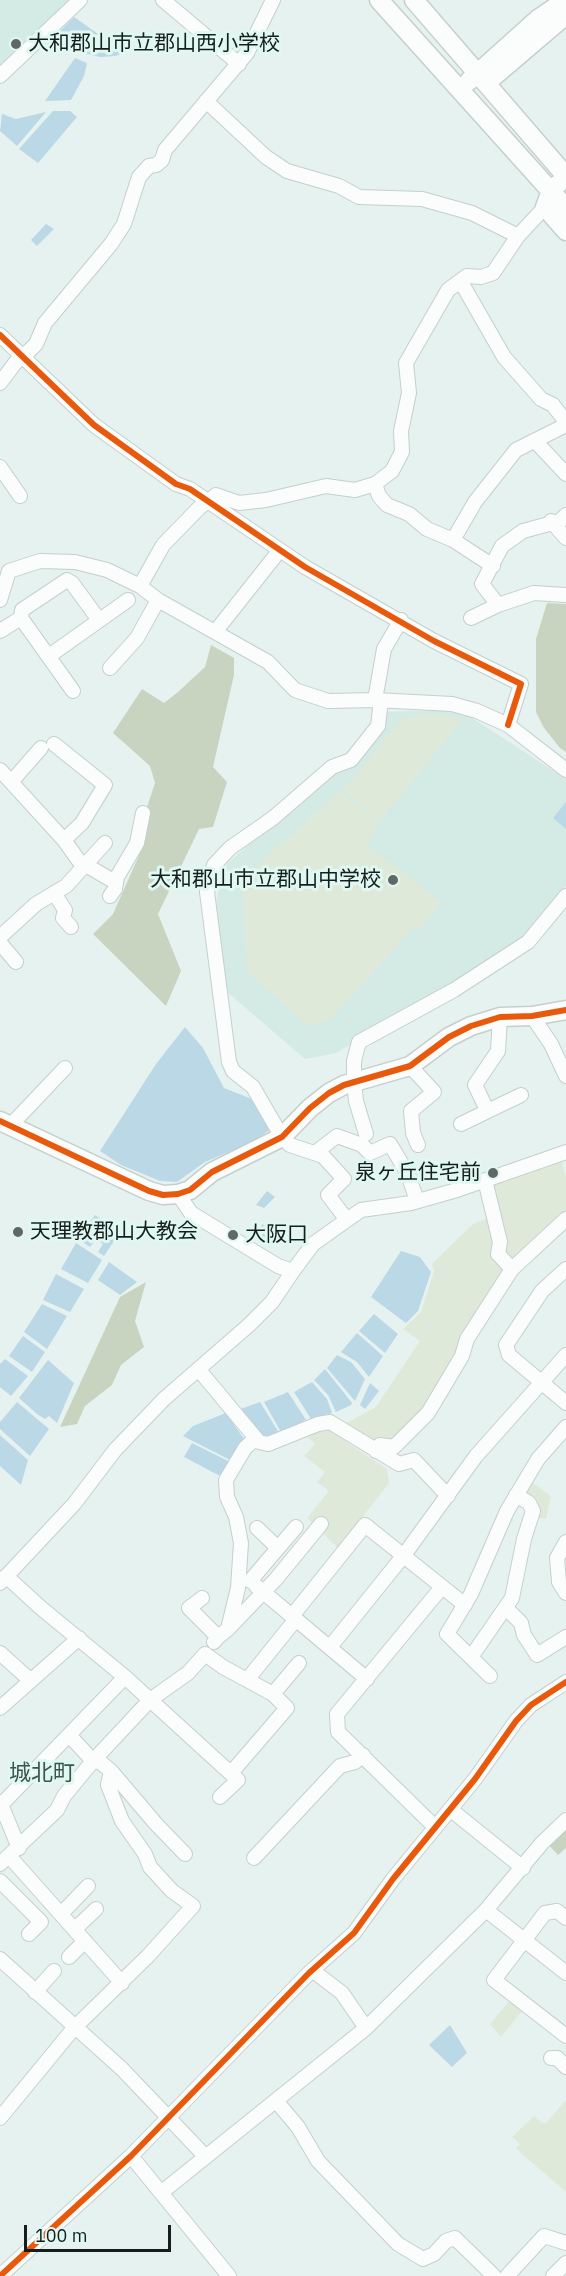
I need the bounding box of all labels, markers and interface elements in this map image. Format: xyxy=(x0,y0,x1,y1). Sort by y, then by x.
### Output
place label: 大和郡山市立郡山西小学校 xyxy=(28,31,280,57)
marker: 大和郡山市立郡山西小学校 xyxy=(9,37,23,51)
place label: 大和郡山市立郡山中学校 xyxy=(150,867,381,893)
marker: 大和郡山市立郡山中学校 xyxy=(386,873,400,887)
place label: 泉ヶ丘住宅前 xyxy=(355,1160,481,1186)
marker: 泉ヶ丘住宅前 xyxy=(486,1166,500,1180)
place label: 天理教郡山大教会 xyxy=(30,1219,198,1245)
place label: 大阪口 xyxy=(245,1222,308,1248)
marker: 天理教郡山大教会 xyxy=(11,1225,25,1239)
marker: 大阪口 xyxy=(226,1228,240,1242)
district label: 城北町 xyxy=(9,1761,75,1787)
scale bar xyxy=(27,2213,174,2251)
text: 100 m xyxy=(35,2224,87,2247)

